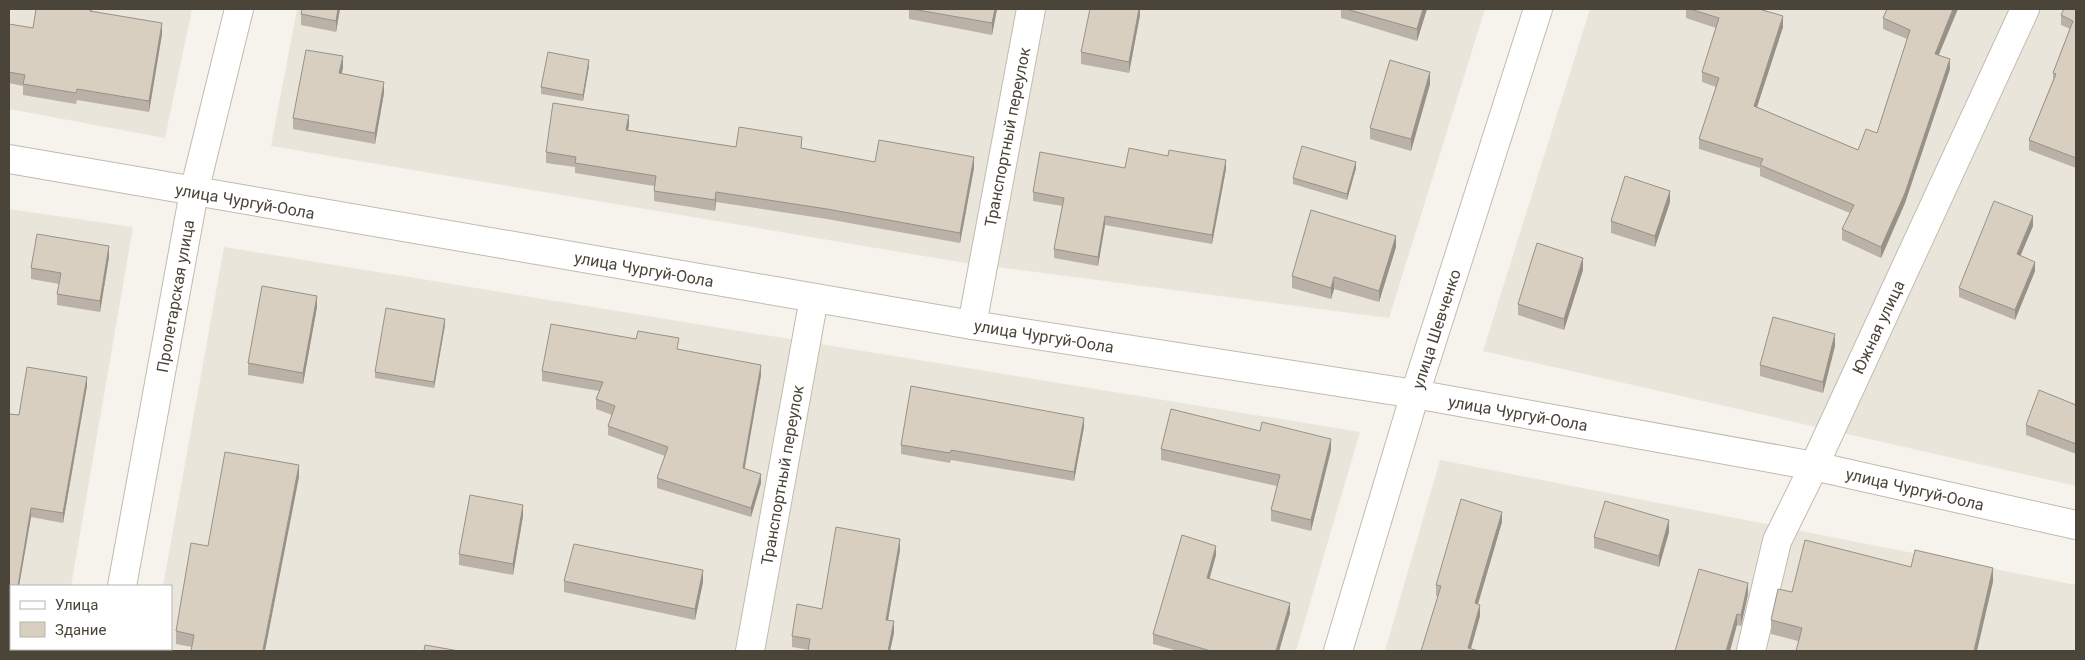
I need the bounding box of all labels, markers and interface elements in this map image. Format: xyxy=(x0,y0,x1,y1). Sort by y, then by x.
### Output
street label: Транспортный переулок xyxy=(981,45,1034,229)
street label: улица Чургуй-Оола xyxy=(174,180,316,223)
street label: Пролетарская улица xyxy=(153,218,198,374)
street label: улица Чургуй-Оола xyxy=(573,248,715,291)
street label: улица Шевченко xyxy=(1408,267,1465,391)
street label: Южная улица xyxy=(1848,277,1908,377)
street label: улица Чургуй-Оола xyxy=(973,316,1115,357)
street label: Транспортный переулок xyxy=(757,383,808,567)
street label: улица Чургуй-Оола xyxy=(1447,392,1589,435)
street label: улица Чургуй-Оола xyxy=(1844,464,1986,515)
legend xyxy=(10,585,172,650)
text: Улица xyxy=(55,596,98,614)
text: Здание xyxy=(55,621,106,639)

